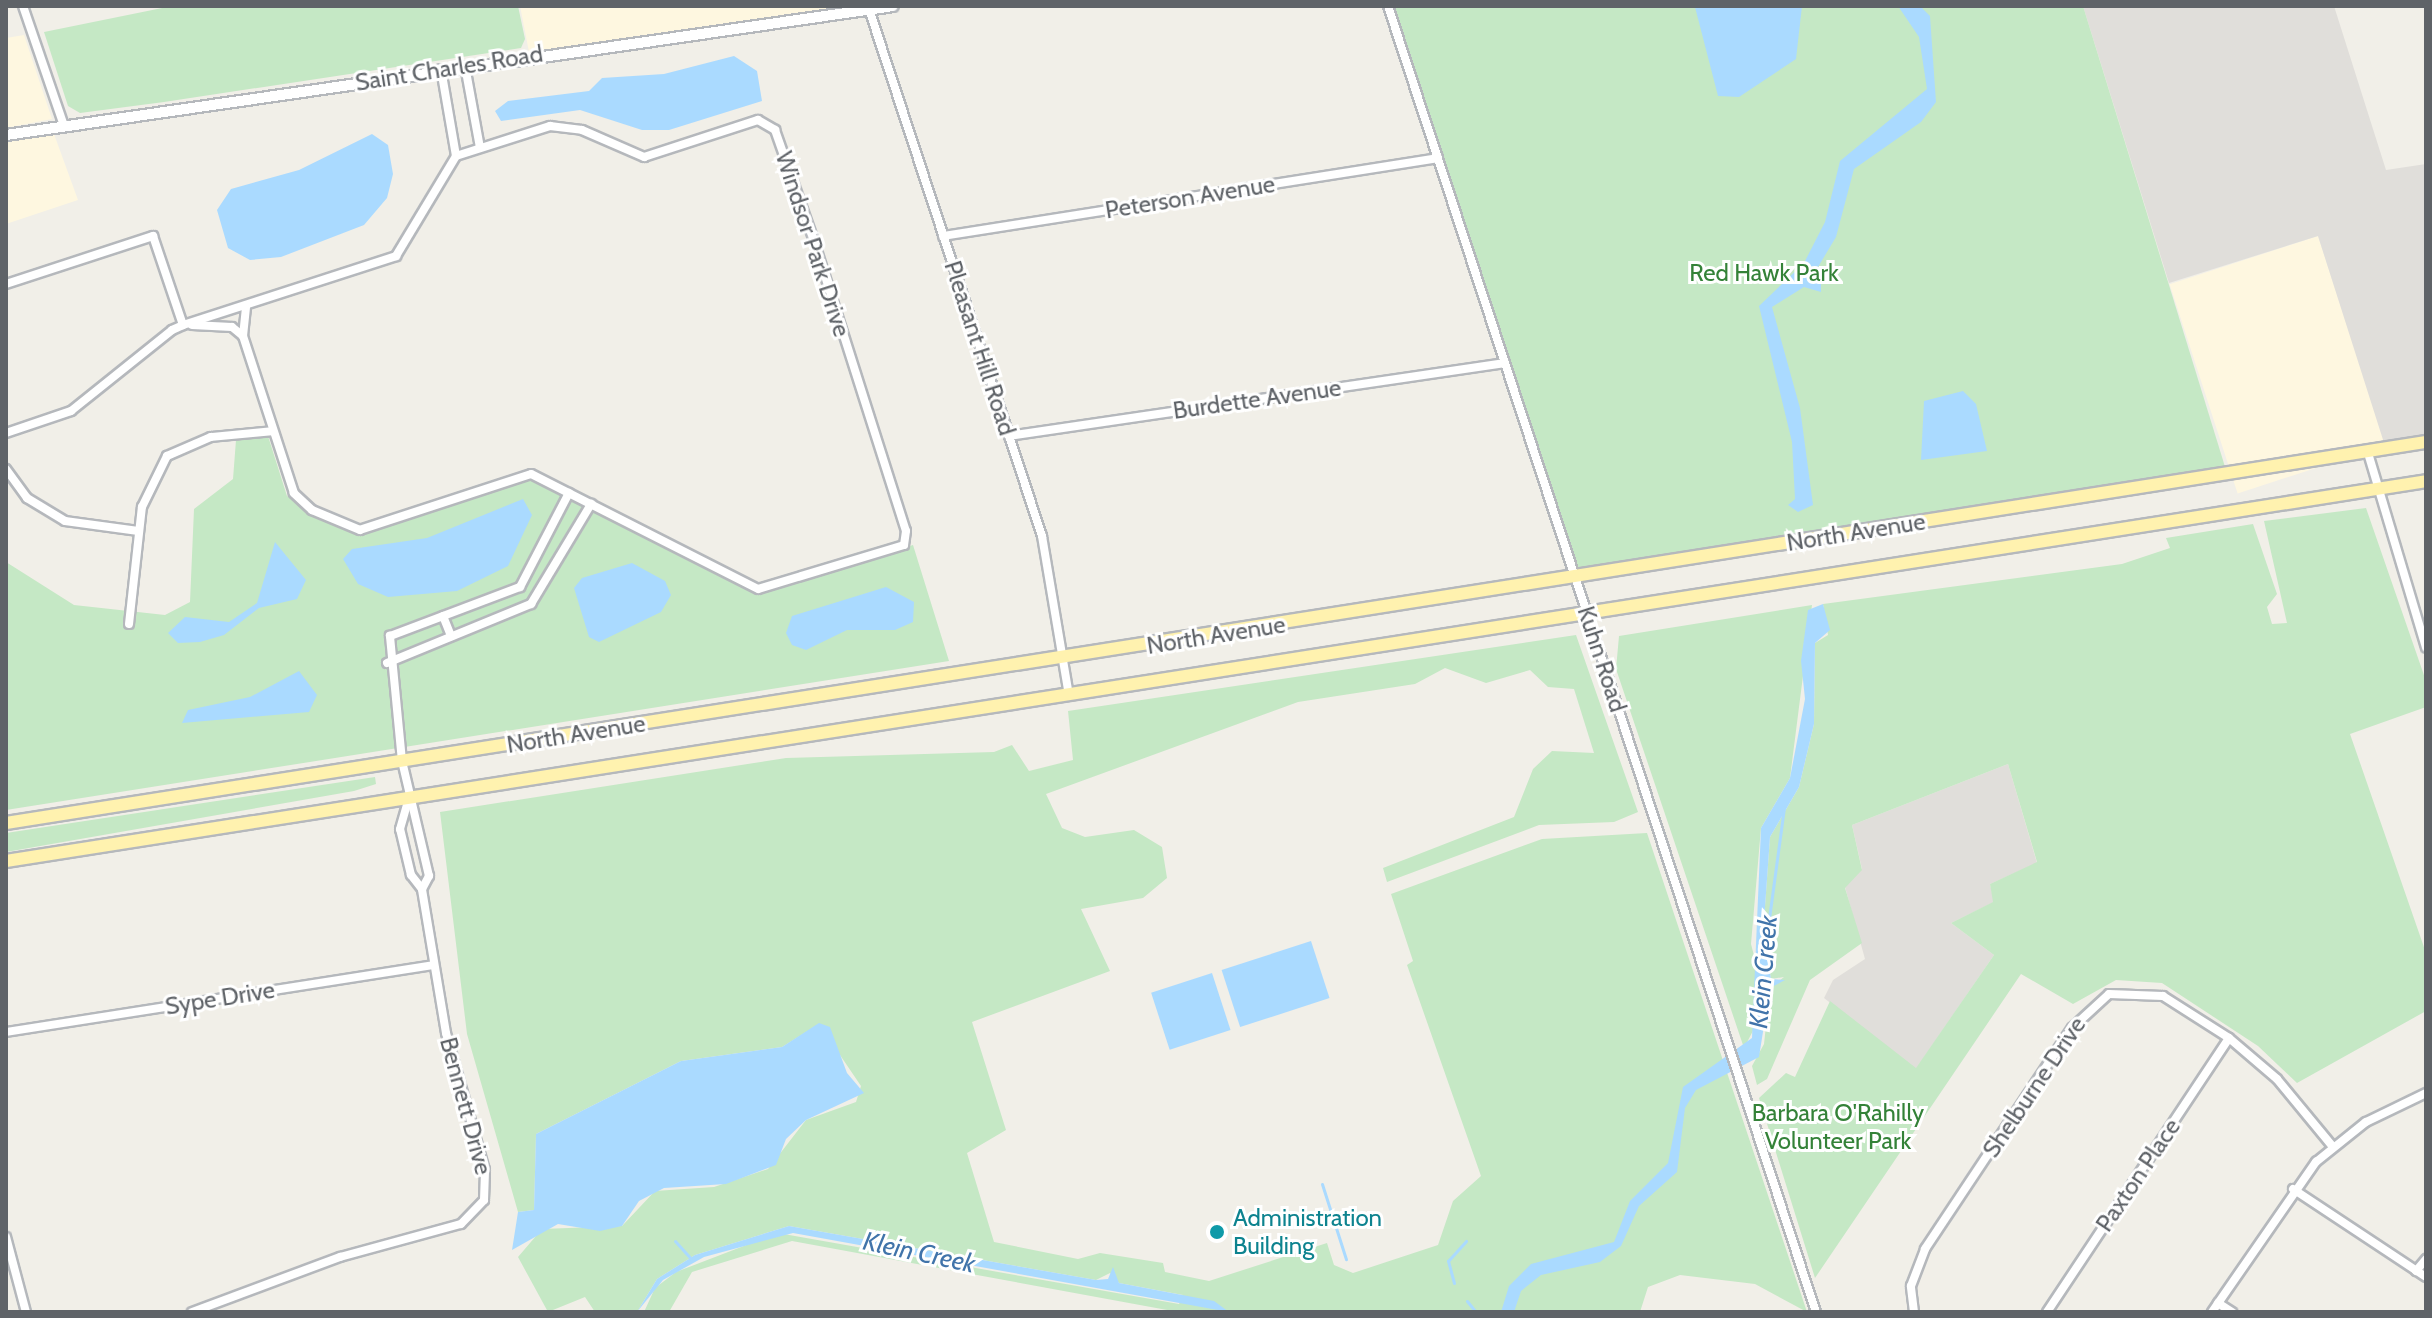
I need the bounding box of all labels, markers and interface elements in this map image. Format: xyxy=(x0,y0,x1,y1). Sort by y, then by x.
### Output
street label: Saint Charles Road xyxy=(353,39,545,97)
street label: Windsor Park Drive xyxy=(769,148,857,340)
street label: Peterson Avenue xyxy=(1103,169,1277,225)
street label: Pleasant Hill Road xyxy=(938,257,1022,439)
park label: Red Hawk Park xyxy=(1689,259,1839,287)
street label: Burdette Avenue xyxy=(1171,373,1343,425)
street label: North Avenue xyxy=(1785,507,1927,557)
street label: Kuhn Road xyxy=(1571,602,1633,716)
street label: North Avenue xyxy=(1145,610,1287,660)
street label: North Avenue xyxy=(505,709,647,759)
water label: Klein Creek xyxy=(1744,914,1784,1030)
street label: Sype Drive xyxy=(163,975,277,1021)
street label: Shelburne Drive xyxy=(1976,1011,2092,1163)
street label: Bennett Drive xyxy=(434,1034,498,1178)
park label: Barbara O'Rahilly Volunteer Park xyxy=(1752,1099,1924,1155)
street label: Paxton Place xyxy=(2090,1113,2186,1237)
place label: Administration Building xyxy=(1233,1204,1382,1260)
marker: Administration Building xyxy=(1208,1223,1226,1241)
water label: Klein Creek xyxy=(860,1226,978,1280)

